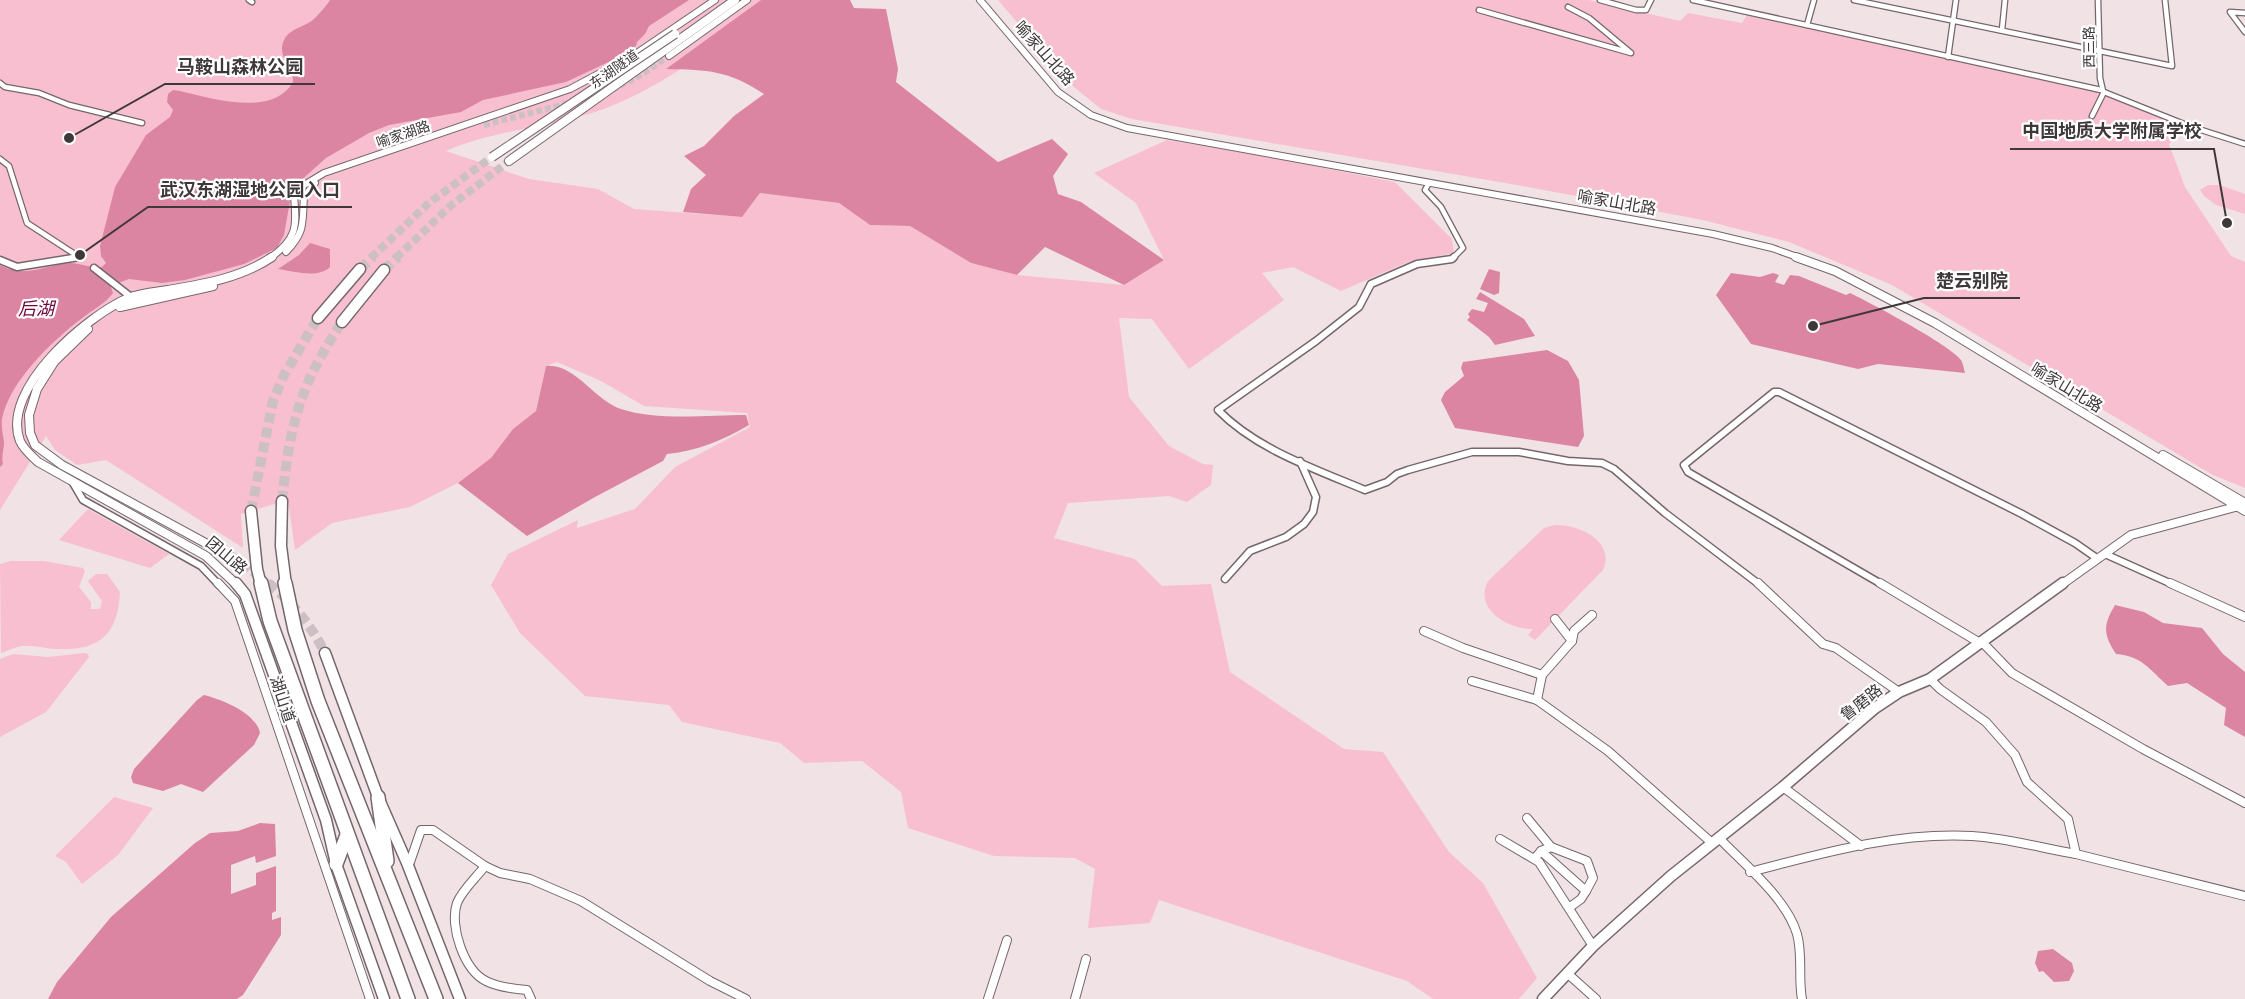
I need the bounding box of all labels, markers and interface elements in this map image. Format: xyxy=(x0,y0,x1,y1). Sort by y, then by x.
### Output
street label: 喻家山北路 xyxy=(1009,17,1079,91)
street label: 西三路 xyxy=(2080,26,2099,68)
street label: 东湖隧道 xyxy=(586,46,643,93)
callout: 马鞍山森林公园 xyxy=(165,48,315,84)
text: 马鞍山森林公园 xyxy=(177,55,303,79)
callout: 中国地质大学附属学校 xyxy=(2010,113,2214,149)
street label: 喻家湖路 xyxy=(374,116,433,153)
text: 中国地质大学附属学校 xyxy=(2022,119,2202,143)
callout: 武汉东湖湿地公园入口 xyxy=(148,171,352,207)
text: 武汉东湖湿地公园入口 xyxy=(160,178,340,202)
street label: 喻家山北路 xyxy=(1576,185,1658,221)
callout: 楚云别院 xyxy=(1924,262,2020,298)
text: 楚云别院 xyxy=(1936,269,2008,293)
water label: 后湖 xyxy=(18,297,57,321)
street label: 喻家山北路 xyxy=(2027,358,2106,418)
street label: 团山路 xyxy=(201,532,252,580)
street label: 湖山道 xyxy=(264,673,300,726)
street label: 鲁磨路 xyxy=(1836,679,1887,726)

